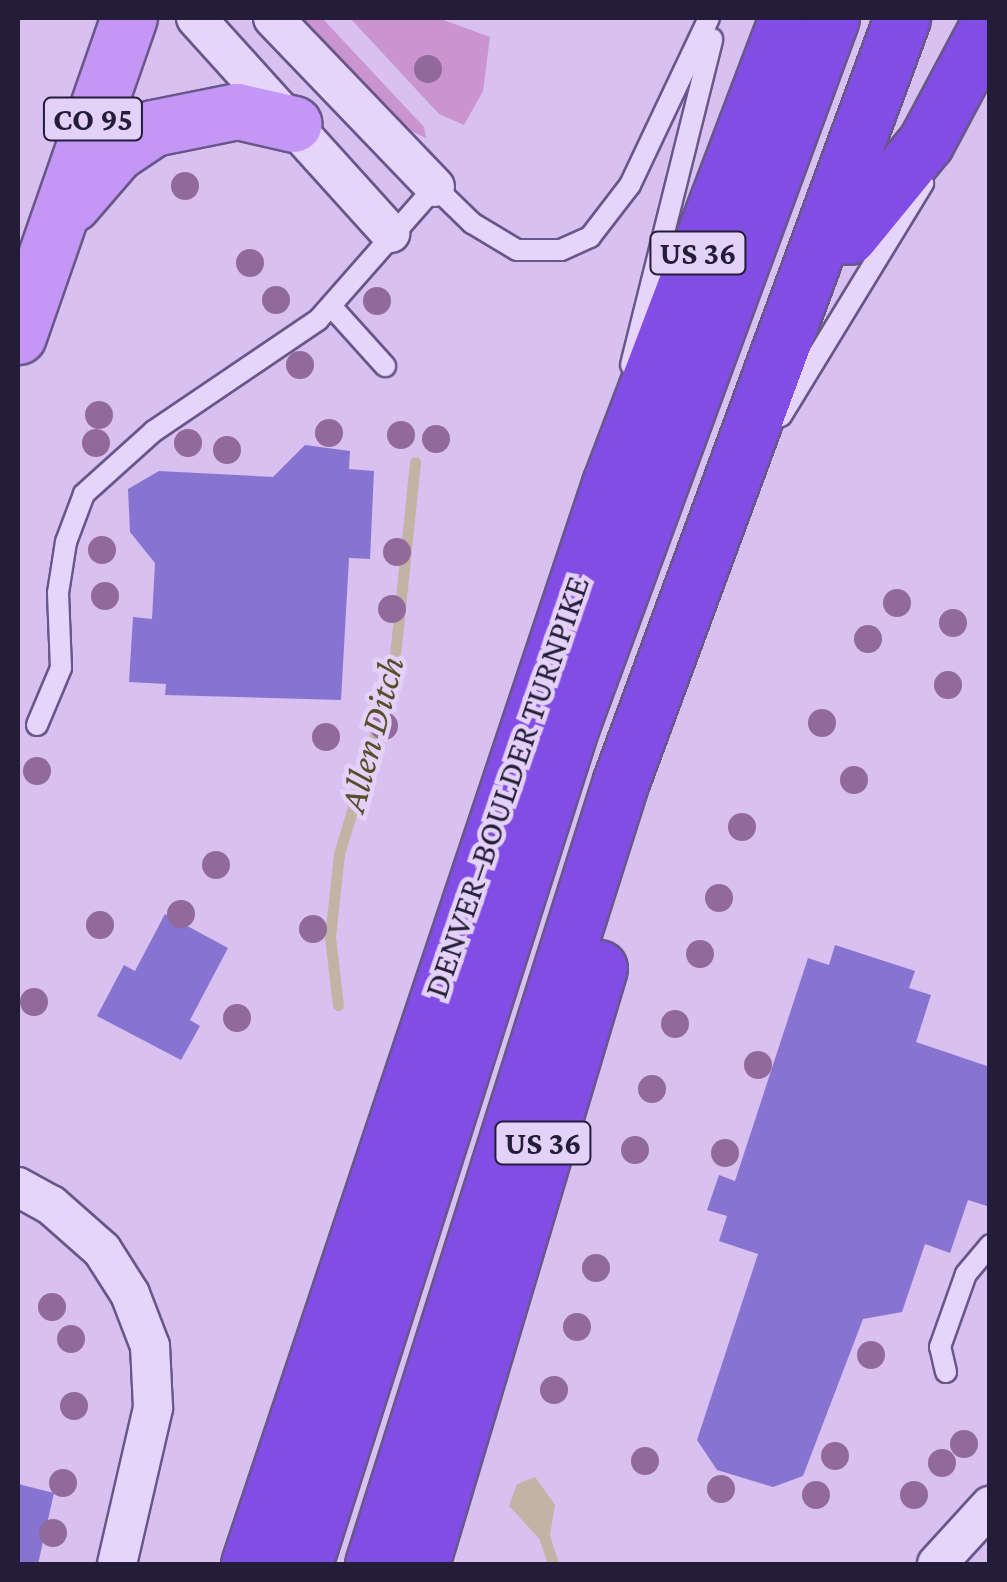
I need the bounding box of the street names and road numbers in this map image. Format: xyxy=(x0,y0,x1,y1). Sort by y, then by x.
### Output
road number: CO 95 xyxy=(41,92,146,146)
road number: US 36 xyxy=(648,226,748,280)
street label: DENVER–BOULDER TURNPIKE xyxy=(415,571,599,1003)
road number: US 36 xyxy=(493,1116,593,1170)

